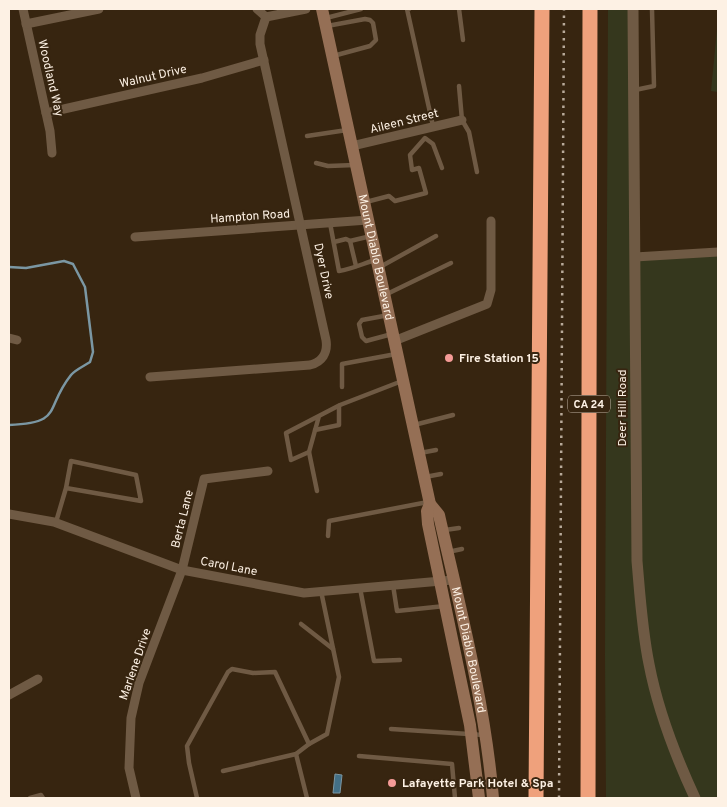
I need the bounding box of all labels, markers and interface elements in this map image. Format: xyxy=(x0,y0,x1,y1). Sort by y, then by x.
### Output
street label: Woodland Way xyxy=(33,38,67,118)
street label: Walnut Drive xyxy=(118,61,188,92)
street label: Aileen Street xyxy=(368,106,440,138)
street label: Mount Diablo Boulevard xyxy=(354,193,397,322)
street label: Hampton Road xyxy=(210,206,290,228)
street label: Dyer Drive xyxy=(309,242,337,301)
place label: Fire Station 15 xyxy=(459,351,539,367)
marker: Fire Station 15 xyxy=(443,352,455,364)
street label: Deer Hill Road xyxy=(615,369,631,447)
road number: CA 24 xyxy=(568,396,610,412)
street label: Berta Lane xyxy=(168,488,198,550)
street label: Carol Lane xyxy=(199,554,259,580)
street label: Mount Diablo Boulevard xyxy=(447,585,489,714)
street label: Marlene Drive xyxy=(116,626,156,702)
place label: Lafayette Park Hotel & Spa xyxy=(402,776,553,792)
marker: Lafayette Park Hotel & Spa xyxy=(386,777,398,789)

